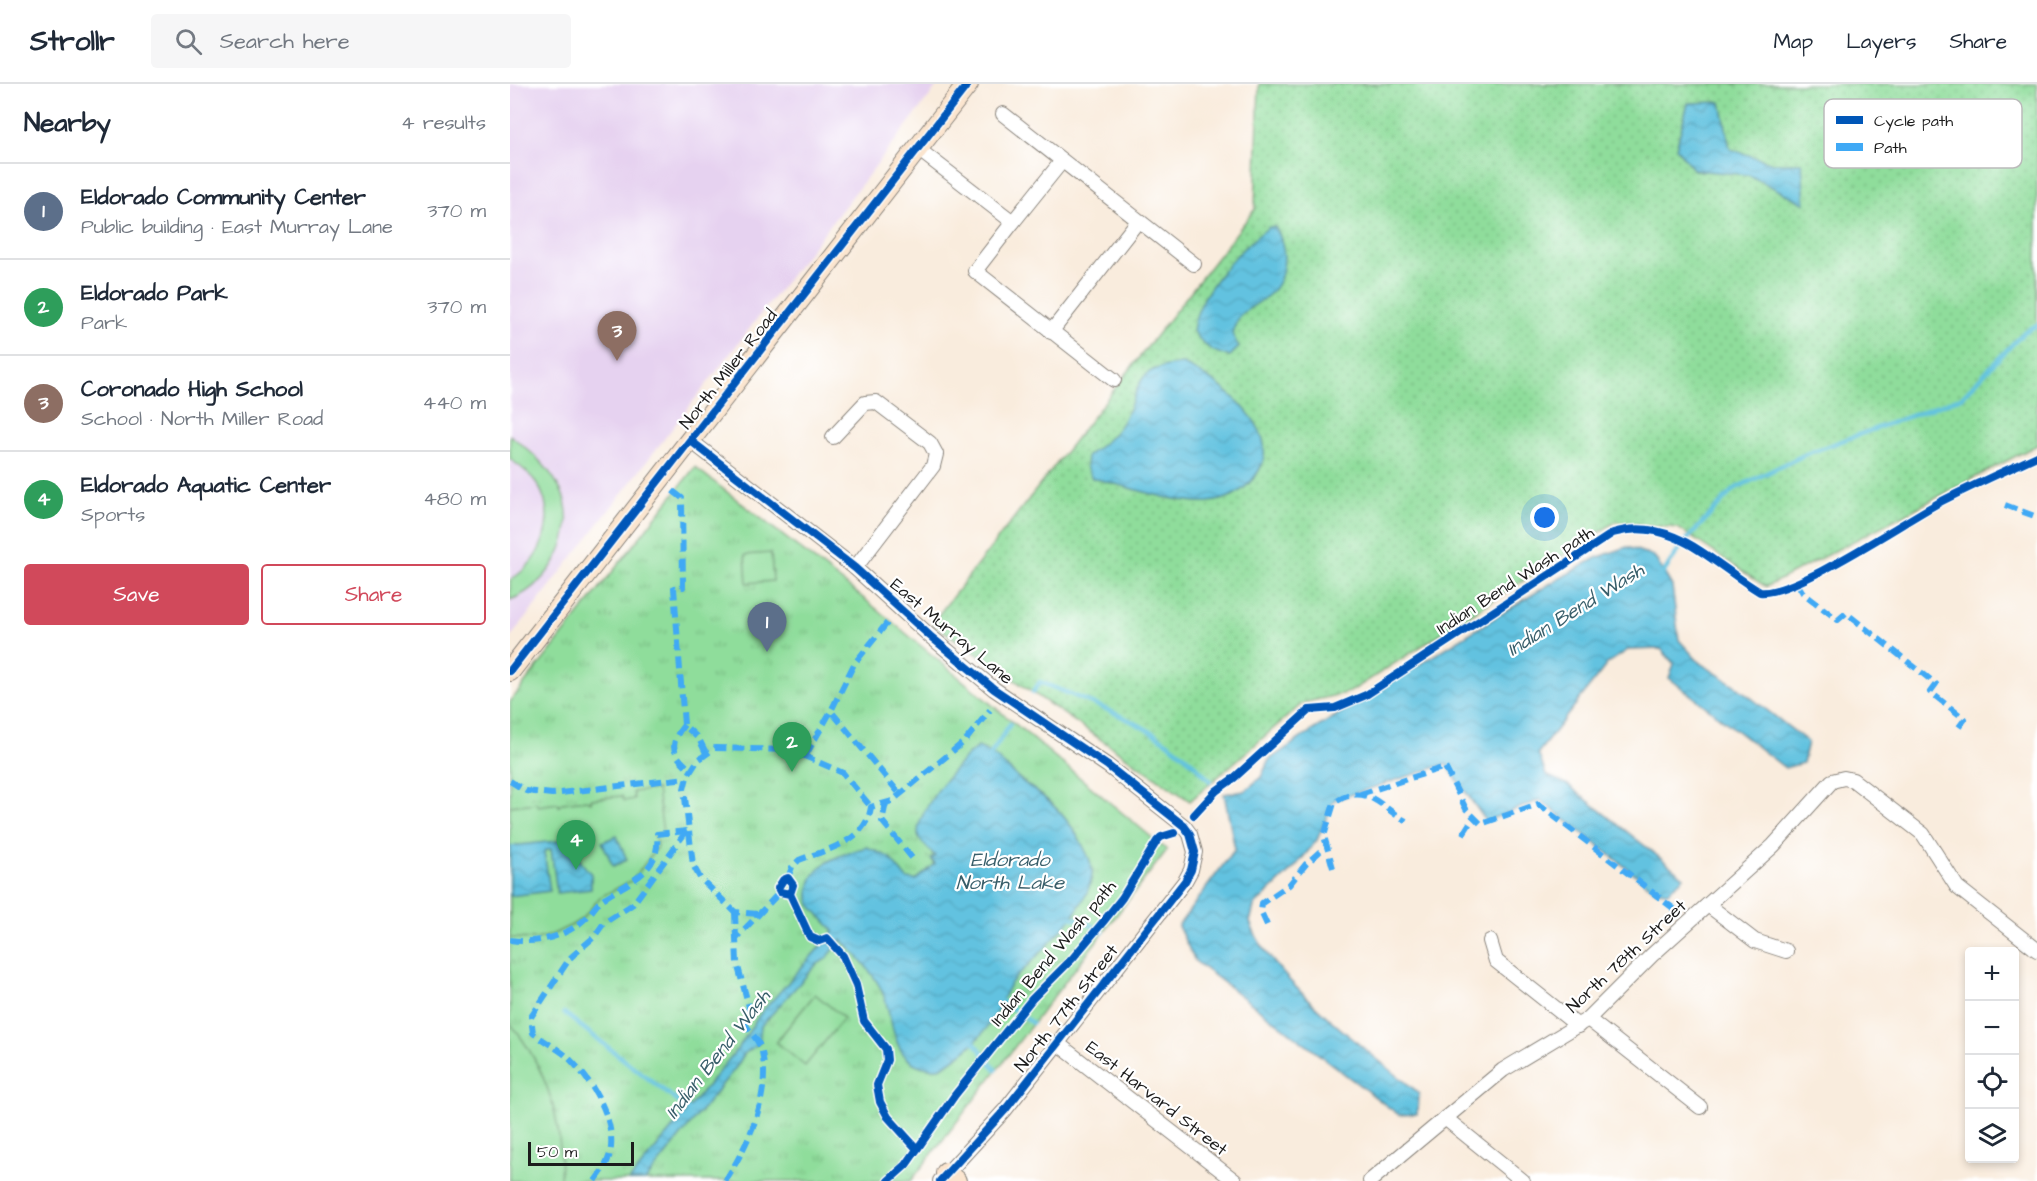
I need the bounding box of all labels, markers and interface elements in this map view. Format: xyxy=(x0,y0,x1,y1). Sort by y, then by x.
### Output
search box xyxy=(151,14,571,68)
text: Strollr xyxy=(30,22,115,61)
icon: search xyxy=(172,25,205,58)
text: Search here xyxy=(220,26,350,57)
text: Map xyxy=(1773,27,1813,56)
text: Layers xyxy=(1846,27,1916,56)
text: Share xyxy=(1949,27,2007,56)
legend xyxy=(1824,99,2022,168)
text: Nearby xyxy=(24,105,111,141)
text: 4 results xyxy=(401,109,486,137)
text: Cycle path xyxy=(1874,110,1953,133)
text: Path xyxy=(1874,137,1907,159)
text: Eldorado Community Center xyxy=(81,182,366,213)
text: 1 xyxy=(42,197,45,225)
text: 370 m xyxy=(427,197,486,225)
text: Public building · East Murray Lane xyxy=(81,213,393,241)
text: Eldorado Park xyxy=(81,278,228,309)
text: 2 xyxy=(38,293,49,321)
text: 370 m xyxy=(427,293,486,321)
street label: North Miller Road xyxy=(674,304,783,435)
text: Park xyxy=(81,309,127,337)
pin: 3 xyxy=(598,312,636,361)
text: Coronado High School xyxy=(81,374,303,405)
text: 3 xyxy=(38,389,49,417)
text: 440 m xyxy=(423,389,486,417)
text: School · North Miller Road xyxy=(81,405,323,433)
text: Eldorado Aquatic Center xyxy=(81,470,331,501)
text: 4 xyxy=(37,485,50,513)
text: 480 m xyxy=(423,485,486,513)
text: Sports xyxy=(81,501,145,529)
your location xyxy=(1530,503,1559,532)
street label: Indian Bend Wash path xyxy=(1432,521,1598,639)
water label: Indian Bend Wash xyxy=(1502,557,1648,661)
button: Save xyxy=(24,564,249,625)
button: Share xyxy=(261,564,486,625)
street label: East Murray Lane xyxy=(884,572,1019,691)
pin: 1 xyxy=(748,602,786,652)
pin: 2 xyxy=(772,722,812,772)
pin: 4 xyxy=(556,820,596,870)
water label: Eldorado North Lake xyxy=(956,846,1065,897)
street label: Indian Bend Wash path xyxy=(985,875,1122,1032)
street label: North 78th Street xyxy=(1561,893,1693,1019)
street label: North 77th Street xyxy=(1009,939,1125,1077)
map controls xyxy=(1965,947,2019,1163)
button: + xyxy=(1965,947,2019,1001)
water label: Indian Bend Wash xyxy=(659,983,778,1125)
button: − xyxy=(1965,1001,2019,1055)
street label: East Harvard Street xyxy=(1081,1035,1233,1162)
button: locate xyxy=(1965,1055,2019,1109)
button: layers xyxy=(1965,1109,2019,1163)
scale bar xyxy=(528,1139,634,1166)
text: 50 m xyxy=(537,1141,577,1163)

